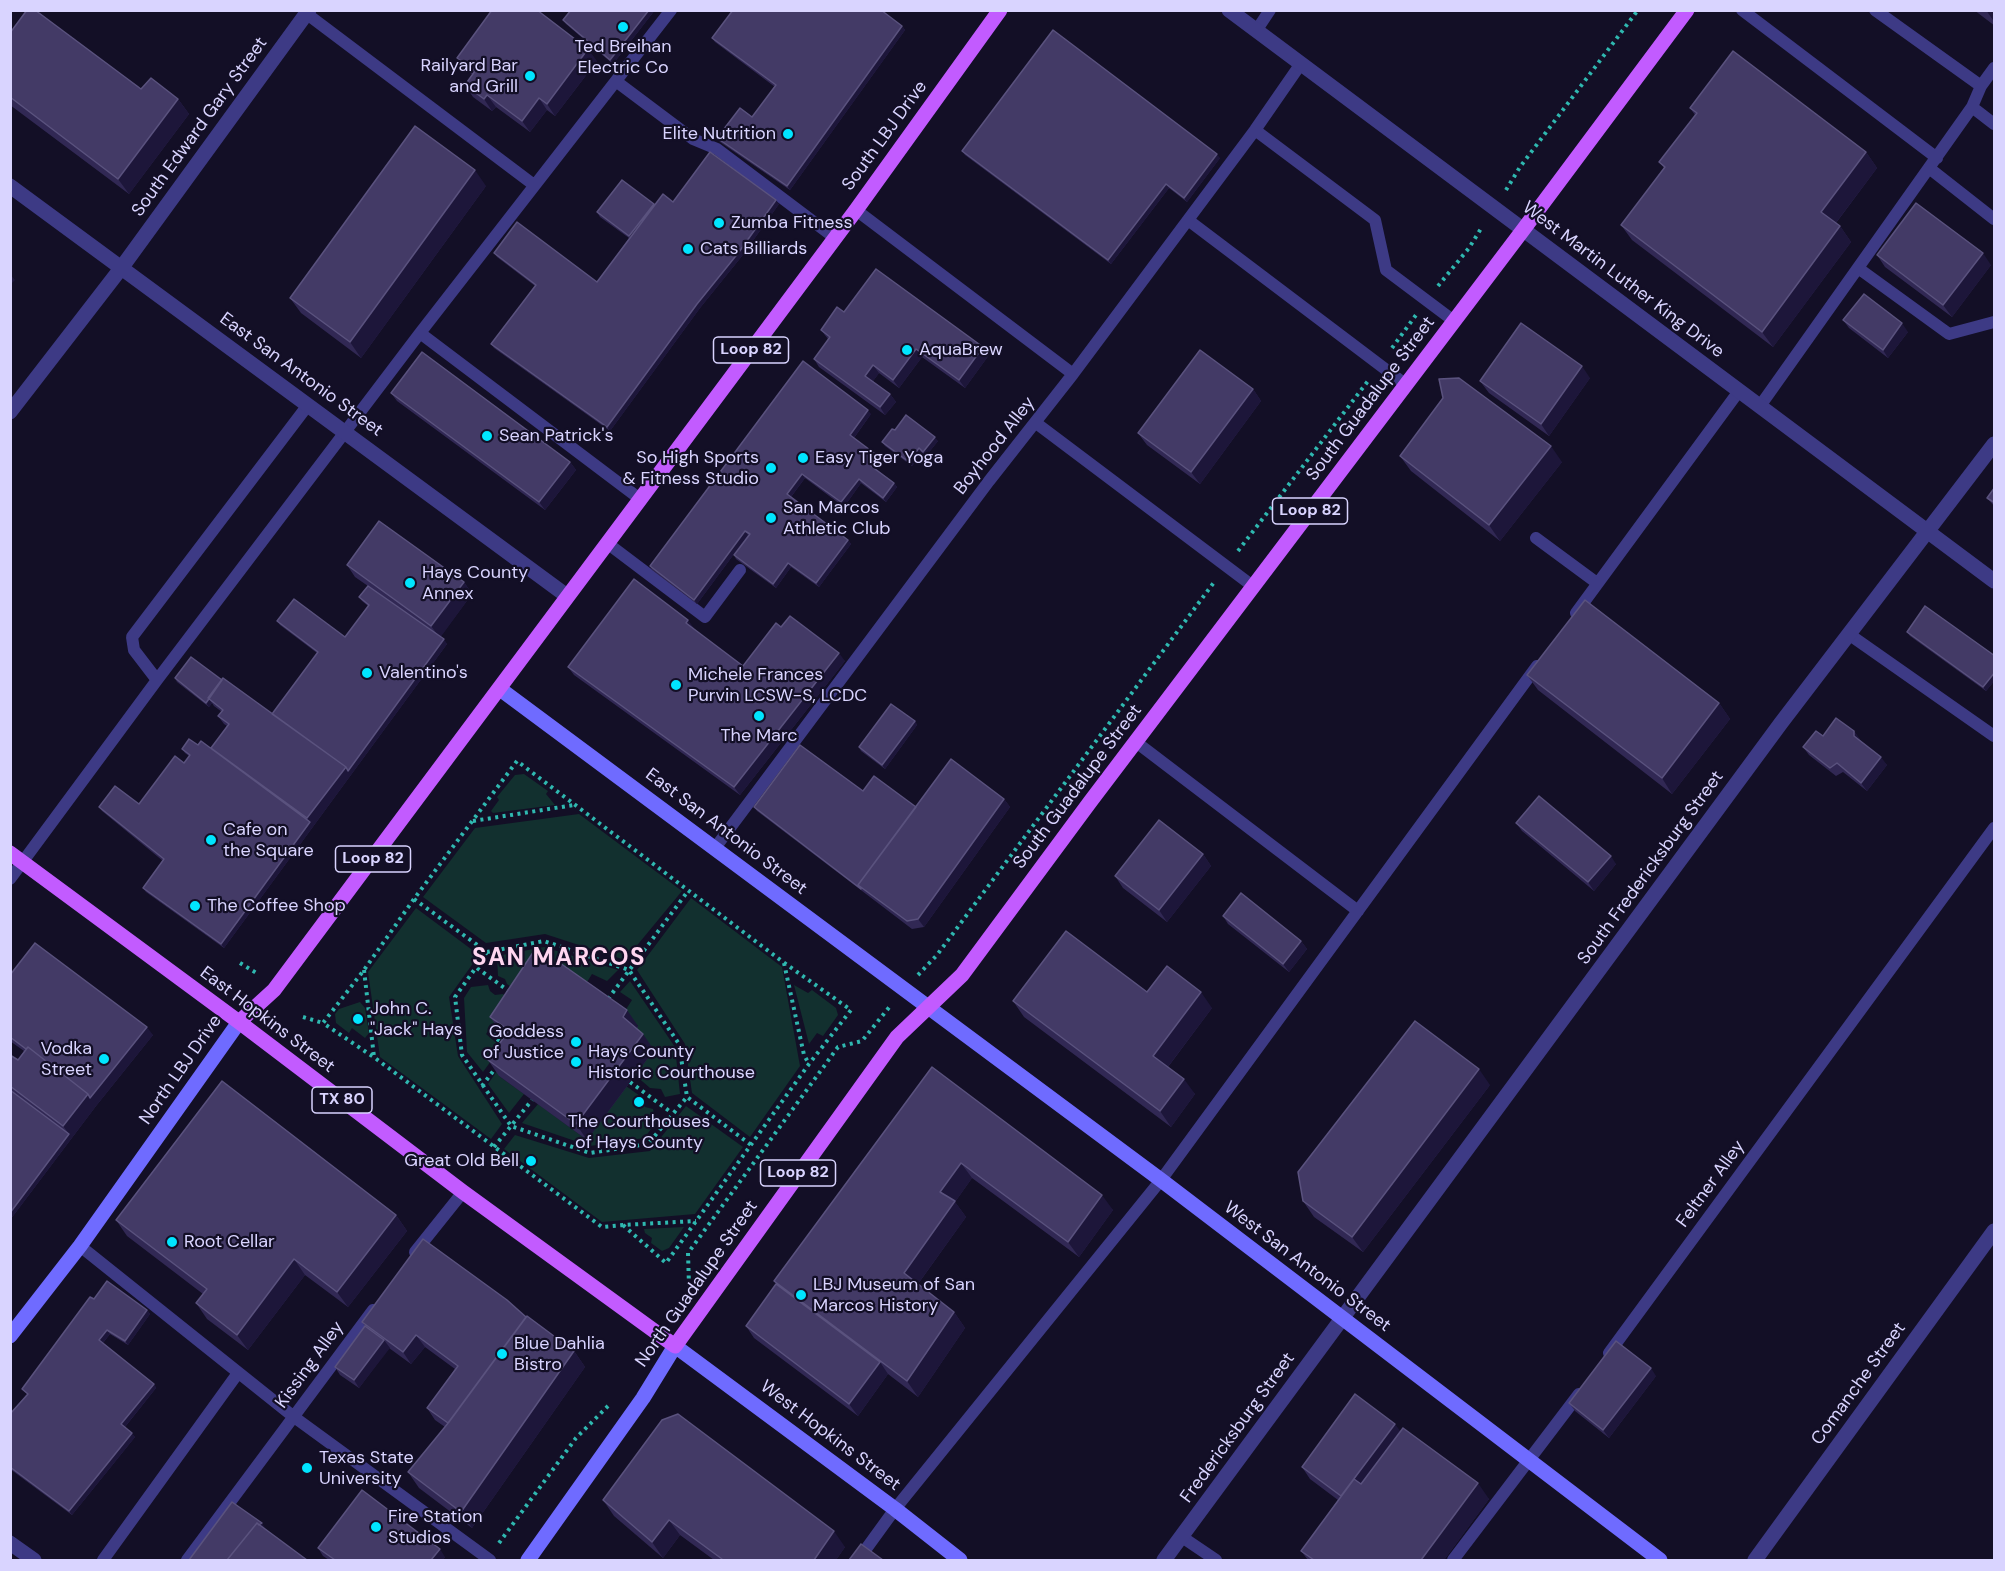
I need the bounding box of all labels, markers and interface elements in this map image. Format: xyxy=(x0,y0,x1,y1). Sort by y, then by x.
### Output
marker: Ted Breihan Electric Co xyxy=(616,20,630,34)
street label: South Edward Gary Street xyxy=(128,33,272,221)
place label: Ted Breihan Electric Co xyxy=(575,36,671,78)
place label: Railyard Bar and Grill xyxy=(420,55,518,98)
marker: Railyard Bar and Grill xyxy=(523,69,537,83)
street label: South LBJ Drive xyxy=(838,77,932,195)
place label: Elite Nutrition xyxy=(663,123,776,145)
marker: Elite Nutrition xyxy=(781,127,795,141)
street label: West Martin Luther King Drive xyxy=(1518,197,1728,363)
place label: Zumba Fitness xyxy=(731,212,853,234)
marker: Zumba Fitness xyxy=(712,216,726,230)
place label: Cats Billiards xyxy=(700,238,807,260)
marker: Cats Billiards xyxy=(681,242,695,256)
street label: East San Antonio Street xyxy=(215,308,387,442)
street label: South Guadalupe Street xyxy=(1302,313,1440,485)
road number: Loop 82 xyxy=(714,337,789,363)
place label: AquaBrew xyxy=(919,339,1003,361)
marker: AquaBrew xyxy=(900,343,914,357)
street label: Boyhood Alley xyxy=(950,393,1040,499)
place label: Sean Patrick's xyxy=(499,425,613,447)
marker: Sean Patrick's xyxy=(480,429,494,443)
place label: So High Sports & Fitness Studio xyxy=(622,447,759,490)
place label: Easy Tiger Yoga xyxy=(815,447,943,469)
marker: Easy Tiger Yoga xyxy=(796,451,810,465)
marker: So High Sports & Fitness Studio xyxy=(764,461,778,475)
place label: San Marcos Athletic Club xyxy=(783,497,890,540)
road number: Loop 82 xyxy=(1272,498,1348,524)
marker: San Marcos Athletic Club xyxy=(764,511,778,525)
place label: Hays County Annex xyxy=(422,562,528,604)
marker: Hays County Annex xyxy=(403,576,417,590)
place label: Valentino's xyxy=(379,662,468,684)
place label: Michele Frances Purvin LCSW-S, LCDC xyxy=(688,664,867,706)
marker: Valentino's xyxy=(360,666,374,680)
marker: Michele Frances Purvin LCSW-S, LCDC xyxy=(669,678,683,692)
street label: South Guadalupe Street xyxy=(1009,701,1147,873)
marker: The Marc xyxy=(752,709,766,723)
place label: The Marc xyxy=(720,725,798,747)
street label: East San Antonio Street xyxy=(641,764,811,900)
street label: South Fredericksburg Street xyxy=(1573,767,1729,969)
place label: Cafe on the Square xyxy=(223,819,314,862)
marker: Cafe on the Square xyxy=(204,833,218,847)
road number: Loop 82 xyxy=(336,846,410,872)
place label: The Coffee Shop xyxy=(207,895,346,917)
marker: The Coffee Shop xyxy=(188,899,202,913)
district label: SAN MARCOS xyxy=(472,945,646,973)
street label: East Hopkins Street xyxy=(195,962,339,1078)
place label: John C. "Jack" Hays xyxy=(370,998,462,1040)
street label: North LBJ Drive xyxy=(135,1011,227,1129)
marker: John C. "Jack" Hays xyxy=(351,1012,365,1026)
place label: Goddess of Justice xyxy=(483,1021,564,1064)
marker: Goddess of Justice xyxy=(569,1035,583,1049)
place label: Vodka Street xyxy=(40,1038,92,1080)
place label: Hays County Historic Courthouse xyxy=(588,1041,755,1084)
marker: Vodka Street xyxy=(97,1052,111,1066)
marker: Hays County Historic Courthouse xyxy=(569,1055,583,1069)
road number: TX 80 xyxy=(312,1087,372,1113)
marker: The Courthouses of Hays County xyxy=(632,1095,646,1109)
place label: The Courthouses of Hays County xyxy=(568,1111,710,1154)
street label: Feltner Alley xyxy=(1672,1136,1750,1232)
place label: Great Old Bell xyxy=(404,1150,519,1172)
marker: Great Old Bell xyxy=(524,1154,538,1168)
road number: Loop 82 xyxy=(760,1160,836,1186)
street label: North Guadalupe Street xyxy=(631,1197,763,1371)
street label: West San Antonio Street xyxy=(1219,1197,1395,1337)
place label: Root Cellar xyxy=(184,1231,275,1253)
marker: Root Cellar xyxy=(165,1235,179,1249)
place label: LBJ Museum of San Marcos History xyxy=(813,1274,975,1316)
marker: LBJ Museum of San Marcos History xyxy=(794,1288,808,1302)
street label: Kissing Alley xyxy=(271,1317,349,1413)
street label: Comanche Street xyxy=(1807,1318,1911,1450)
place label: Blue Dahlia Bistro xyxy=(514,1333,605,1376)
marker: Blue Dahlia Bistro xyxy=(495,1347,509,1361)
street label: Fredericksburg Street xyxy=(1176,1349,1300,1507)
street label: West Hopkins Street xyxy=(756,1376,904,1496)
place label: Texas State University xyxy=(319,1447,414,1490)
marker: Texas State University xyxy=(300,1461,314,1475)
place label: Fire Station Studios xyxy=(388,1506,483,1549)
marker: Fire Station Studios xyxy=(369,1520,383,1534)

